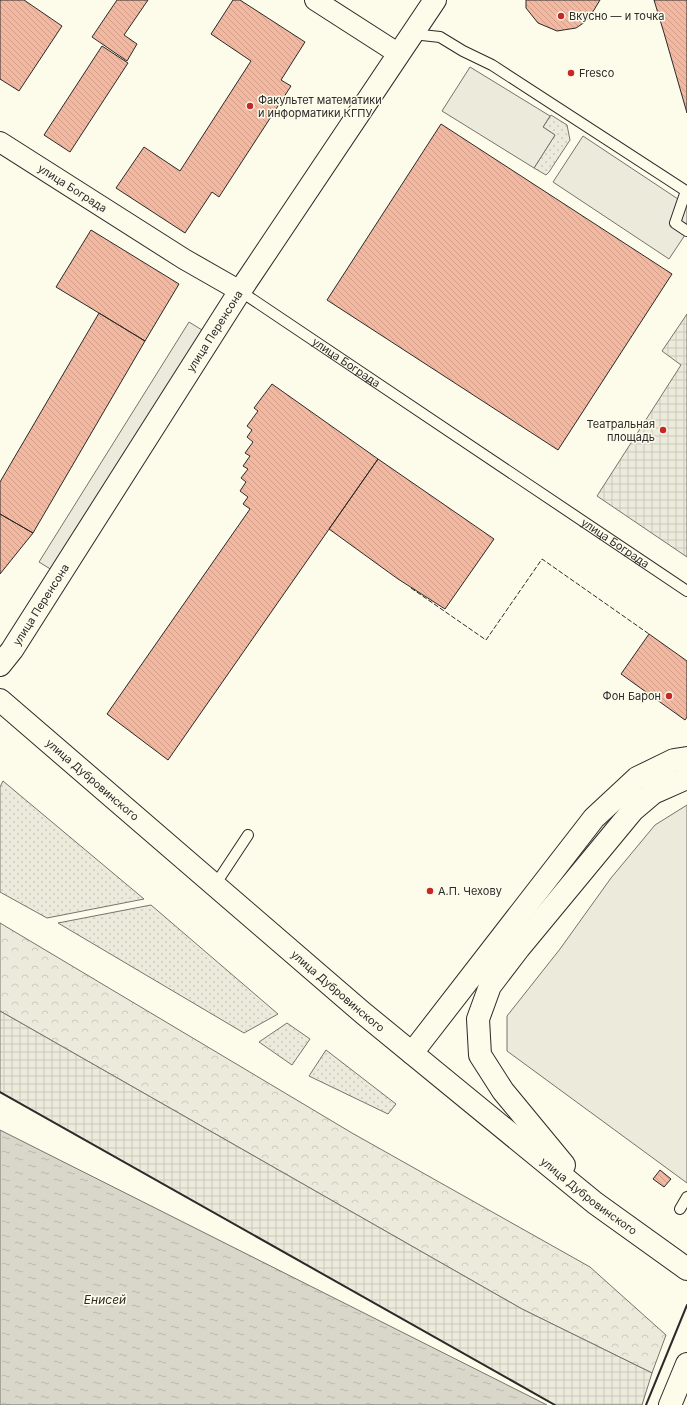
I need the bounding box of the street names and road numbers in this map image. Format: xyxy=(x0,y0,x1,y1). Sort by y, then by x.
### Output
street label: улица Бограда xyxy=(35,161,110,215)
street label: улица Перенсона xyxy=(183,288,246,375)
street label: улица Бограда xyxy=(309,334,383,390)
street label: улица Бограда xyxy=(579,515,652,571)
street label: улица Перенсона xyxy=(10,561,72,648)
street label: улица Дубровинского xyxy=(43,736,142,824)
street label: улица Дубровинского xyxy=(288,947,388,1035)
street label: улица Дубровинского xyxy=(538,1154,640,1238)

